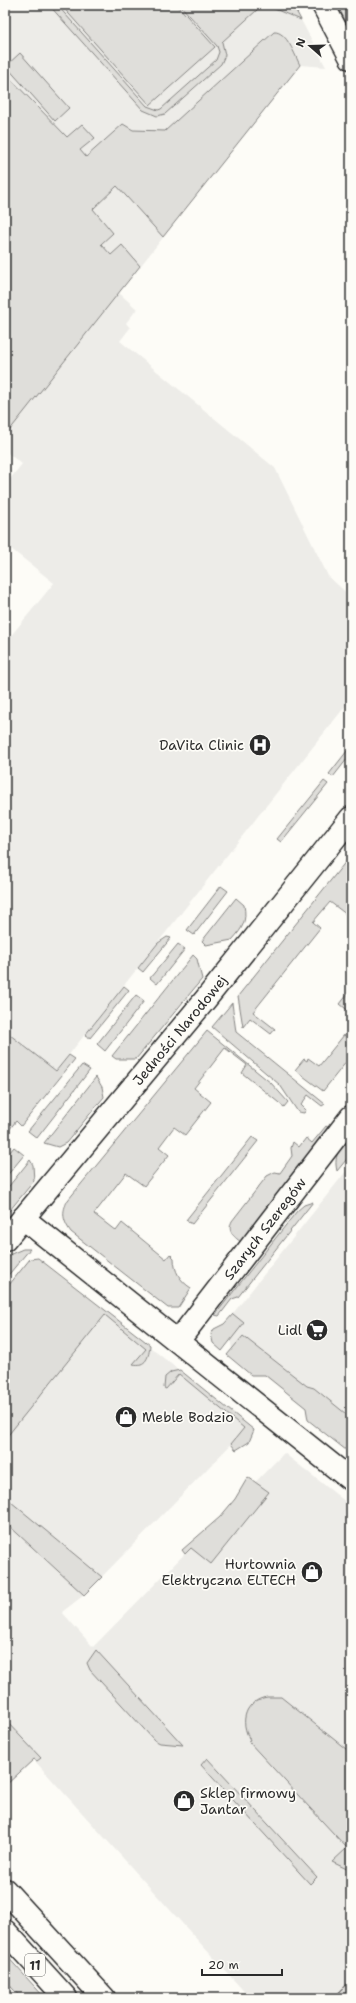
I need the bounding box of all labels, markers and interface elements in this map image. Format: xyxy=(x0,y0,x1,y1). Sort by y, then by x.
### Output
north arrow xyxy=(290,26,330,66)
text: N xyxy=(293,36,310,49)
hospital icon: DaVita Clinic xyxy=(247,732,273,758)
place label: DaVita Clinic xyxy=(159,736,244,754)
street label: Jedności Narodowej xyxy=(129,971,231,1089)
street label: Szarych Szeregów xyxy=(220,1174,310,1283)
supermarket icon: Lidl xyxy=(304,1317,330,1343)
place label: Lidl xyxy=(278,1321,303,1339)
shop icon: Meble Bodzio xyxy=(113,1404,139,1430)
place label: Meble Bodzio xyxy=(142,1408,234,1426)
place label: Hurtownia Elektryczna ELTECH xyxy=(161,1555,296,1589)
shop icon: Hurtownia Elektryczna ELTECH xyxy=(299,1559,325,1585)
place label: Sklep firmowy Jantar xyxy=(200,1784,296,1818)
shop icon: Sklep firmowy Jantar xyxy=(171,1788,197,1814)
scale bar xyxy=(202,1951,282,1977)
road number: 11 xyxy=(25,1954,45,1976)
text: 20 m xyxy=(208,1957,239,1973)

